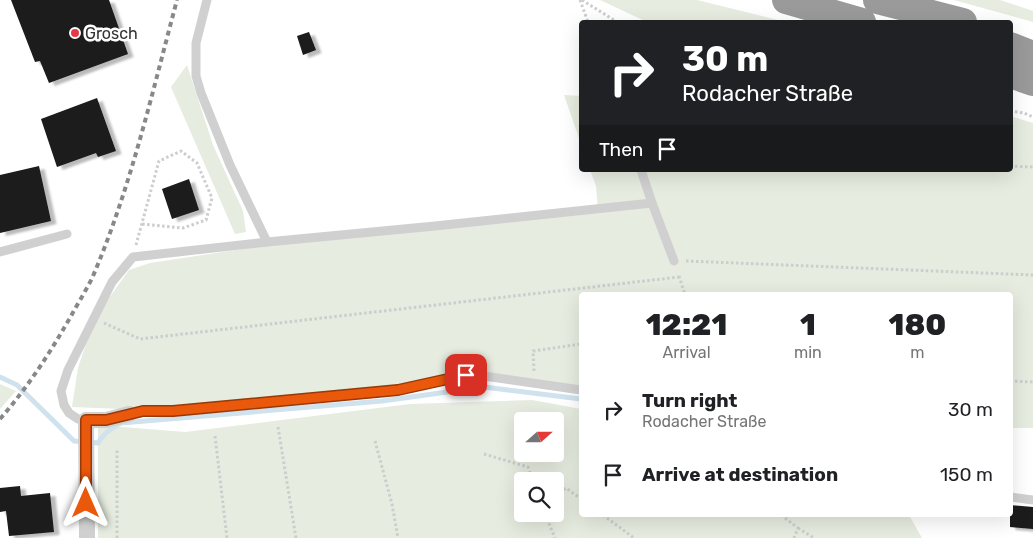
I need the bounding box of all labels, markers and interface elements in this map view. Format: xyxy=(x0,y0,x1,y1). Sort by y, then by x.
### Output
place label: Grosch xyxy=(85,24,138,43)
marker: Grosch xyxy=(69,27,81,39)
text: 30 m xyxy=(682,38,768,80)
icon: right xyxy=(599,40,664,105)
text: Rodacher Straße xyxy=(682,80,853,107)
icon: arrive xyxy=(653,135,681,163)
text: Then xyxy=(599,138,643,161)
text: 12:21 xyxy=(646,307,727,343)
text: 1 xyxy=(800,307,816,343)
text: 180 xyxy=(889,307,946,343)
text: Arrival xyxy=(663,343,711,362)
text: min xyxy=(794,343,822,362)
text: m xyxy=(910,343,925,362)
pin xyxy=(445,354,487,396)
icon: arrive xyxy=(452,361,480,389)
text: Turn right xyxy=(642,389,737,412)
icon: right xyxy=(599,396,627,424)
text: 30 m xyxy=(948,398,993,421)
north arrow xyxy=(514,412,564,462)
map controls xyxy=(514,412,564,522)
text: Rodacher Straße xyxy=(642,412,766,431)
icon: arrive xyxy=(599,461,627,489)
text: Arrive at destination xyxy=(642,463,838,486)
text: 150 m xyxy=(940,463,993,486)
button: search xyxy=(514,472,564,522)
position arrow xyxy=(59,476,111,528)

